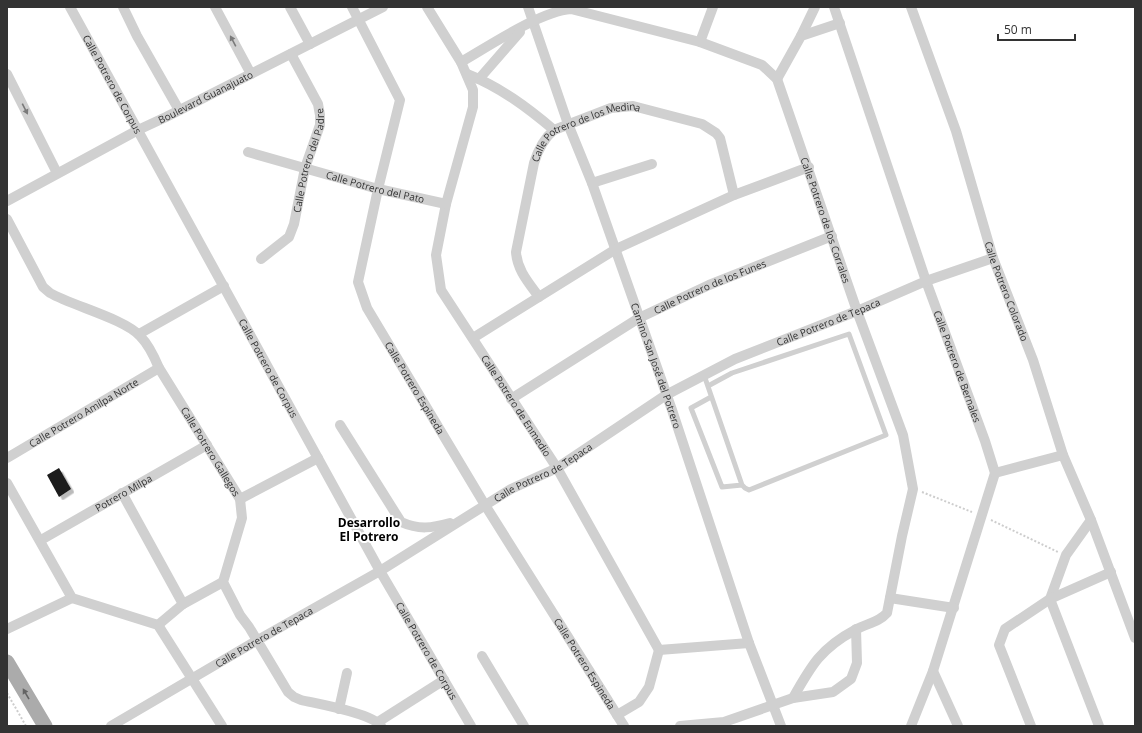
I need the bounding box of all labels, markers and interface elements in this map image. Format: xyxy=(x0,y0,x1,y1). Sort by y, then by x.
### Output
scale bar xyxy=(998,16,1075,42)
text: 50 m xyxy=(1004,21,1032,38)
street label: Calle Potrero de Corpus xyxy=(80,32,145,136)
one-way arrow xyxy=(230,35,236,46)
street label: Boulevard Guanajuato xyxy=(156,67,255,127)
street label: Calle Potrero de los Medina xyxy=(528,99,642,164)
one-way arrow xyxy=(21,103,28,115)
street label: Calle Potrero del Padre xyxy=(289,107,327,214)
street label: Calle Potrero de los Corrales xyxy=(797,155,854,285)
street label: Calle Potrero del Pato xyxy=(324,168,426,206)
street label: Calle Potrero Colorado xyxy=(981,240,1032,343)
street label: Calle Potrero de los Funes xyxy=(651,256,768,317)
street label: Calle Potrero de Tepaca xyxy=(774,295,882,349)
street label: Camino San José del Potrero xyxy=(628,301,685,430)
street label: Calle Potrero de Bernales xyxy=(930,308,985,425)
street label: Calle Potrero de Corpus xyxy=(236,316,301,420)
street label: Calle Potrero Espineda xyxy=(382,339,448,437)
street label: Calle Potrero de Enmedio xyxy=(478,352,555,459)
street label: Calle Potrero Amilpa Norte xyxy=(26,375,141,451)
street label: Calle Potrero Gallegos xyxy=(178,404,244,499)
street label: Calle Potrero de Tepaca xyxy=(491,439,595,505)
street label: Potrero Milpa xyxy=(92,471,155,515)
district label: Desarrollo El Potrero xyxy=(338,514,400,545)
street label: Calle Potrero de Corpus xyxy=(393,599,461,702)
street label: Calle Potrero de Tepaca xyxy=(212,603,315,671)
street label: Calle Potrero Espineda xyxy=(551,615,619,712)
one-way arrow xyxy=(22,688,29,700)

